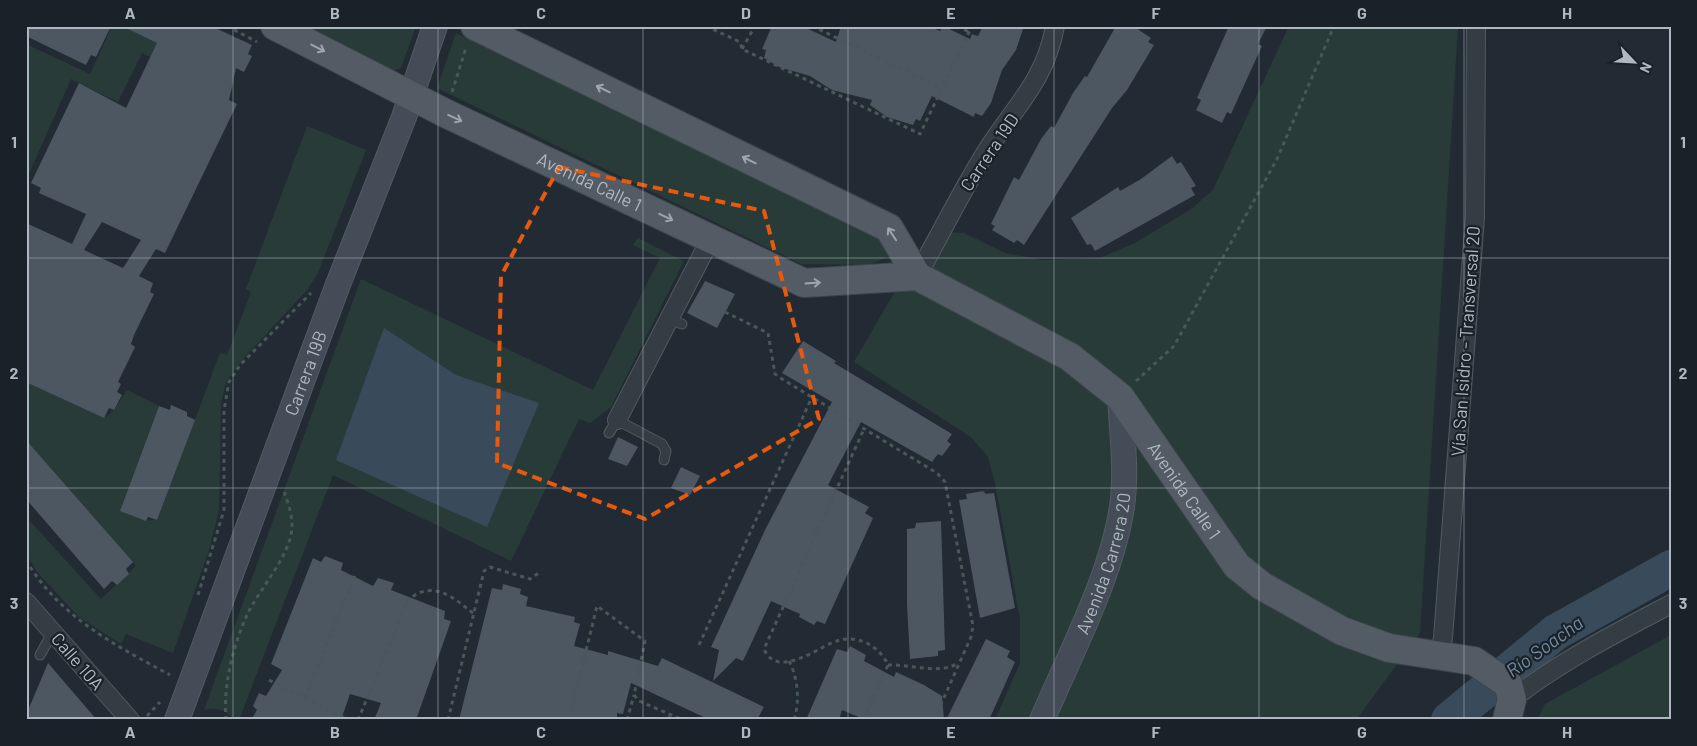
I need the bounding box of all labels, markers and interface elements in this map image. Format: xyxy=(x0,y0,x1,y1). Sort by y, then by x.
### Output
text: A xyxy=(125,3,136,22)
text: B xyxy=(330,3,340,22)
text: C xyxy=(536,3,546,22)
text: D xyxy=(741,3,751,22)
text: E xyxy=(946,3,956,22)
text: F xyxy=(1152,3,1161,22)
text: G xyxy=(1357,3,1367,22)
text: H xyxy=(1562,3,1572,22)
north arrow xyxy=(1610,38,1660,88)
one-way arrow xyxy=(310,44,325,53)
text: N xyxy=(1637,60,1656,76)
one-way arrow xyxy=(596,84,611,93)
street label: Carrera 19D xyxy=(955,109,1023,195)
one-way arrow xyxy=(447,114,462,123)
text: 1 xyxy=(11,132,17,151)
text: 1 xyxy=(1680,132,1686,151)
street label: Avenida Calle 1 xyxy=(534,147,645,216)
one-way arrow xyxy=(742,155,757,164)
one-way arrow xyxy=(658,212,673,222)
street label: Vía San Isidro - Transversal 20 xyxy=(1446,225,1484,457)
one-way arrow xyxy=(887,228,897,242)
one-way arrow xyxy=(805,278,821,287)
street label: Carrera 19B xyxy=(280,327,331,418)
text: 2 xyxy=(10,363,19,382)
text: 2 xyxy=(1679,363,1688,382)
street label: Avenida Calle 1 xyxy=(1143,438,1226,543)
street label: Avenida Carrera 20 xyxy=(1071,492,1134,637)
text: 3 xyxy=(10,593,18,612)
text: 3 xyxy=(1679,593,1687,612)
water label: Río Soacha xyxy=(1501,610,1587,682)
street label: Calle 10A xyxy=(47,628,109,694)
text: A xyxy=(125,722,136,741)
text: B xyxy=(330,722,340,741)
text: C xyxy=(536,722,546,741)
text: D xyxy=(741,722,751,741)
text: E xyxy=(946,722,956,741)
text: F xyxy=(1152,722,1161,741)
text: G xyxy=(1357,722,1367,741)
text: H xyxy=(1562,722,1572,741)

